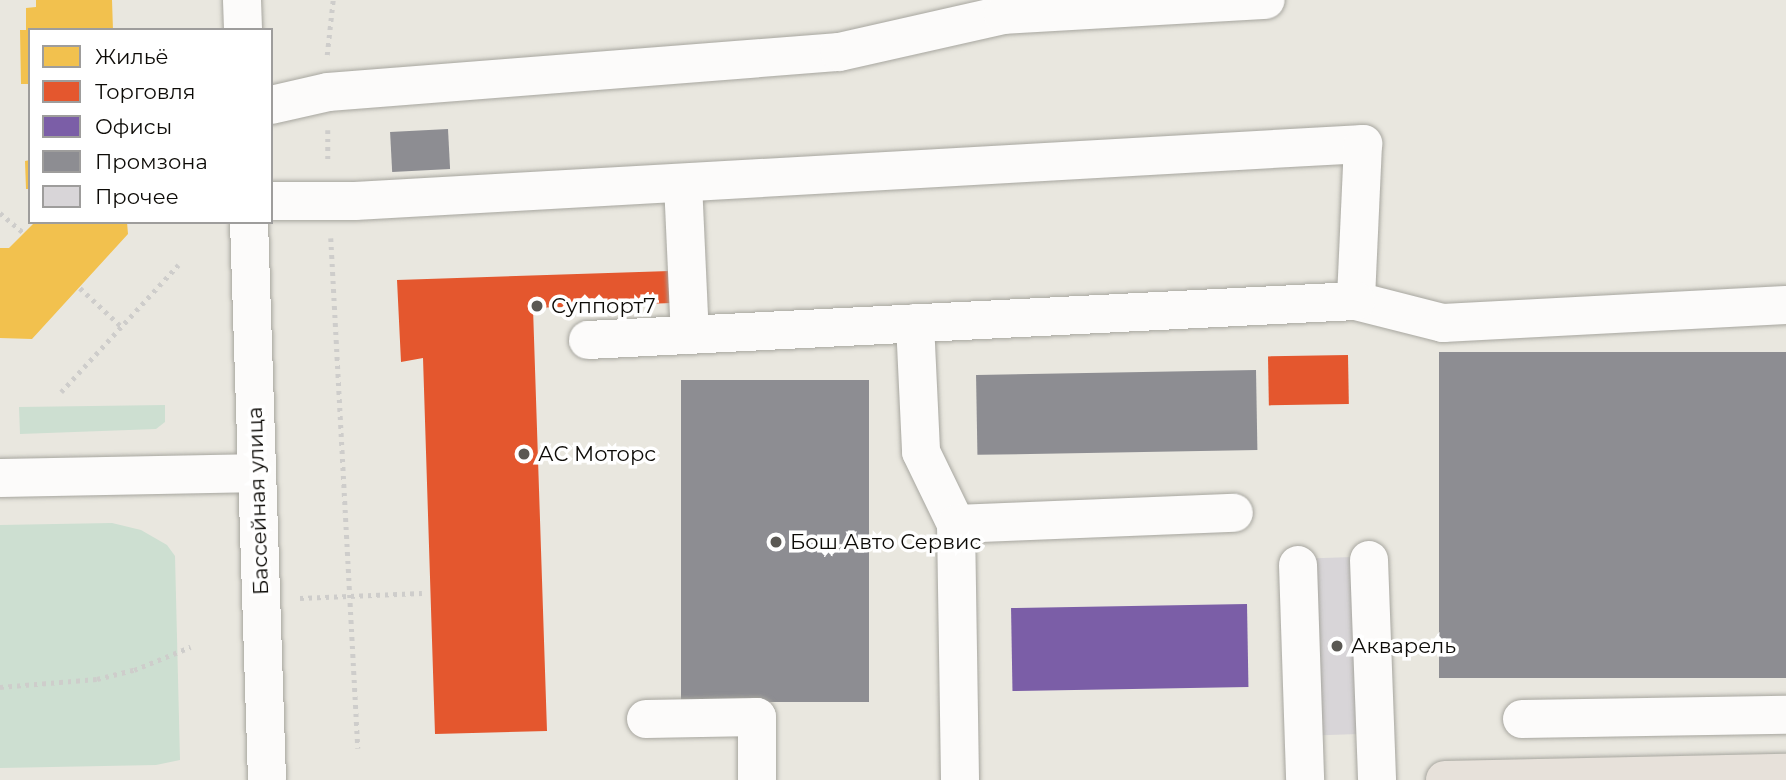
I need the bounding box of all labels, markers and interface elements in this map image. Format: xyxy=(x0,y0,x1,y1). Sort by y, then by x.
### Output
legend xyxy=(28,28,273,224)
text: Жильё xyxy=(95,44,169,69)
text: Торговля xyxy=(95,79,196,104)
text: Офисы xyxy=(95,114,172,139)
text: Промзона xyxy=(95,149,208,174)
text: Прочее xyxy=(95,184,179,209)
place label: Суппорт7 xyxy=(551,293,656,319)
marker: Суппорт7 xyxy=(529,298,545,314)
street label: Бассейная улица xyxy=(242,406,274,596)
place label: АС Моторс xyxy=(538,441,656,467)
marker: АС Моторс xyxy=(516,446,532,462)
place label: Бош Авто Сервис xyxy=(790,529,981,555)
marker: Бош Авто Сервис xyxy=(768,534,784,550)
place label: Акварель xyxy=(1351,633,1456,659)
marker: Акварель xyxy=(1329,638,1345,654)

